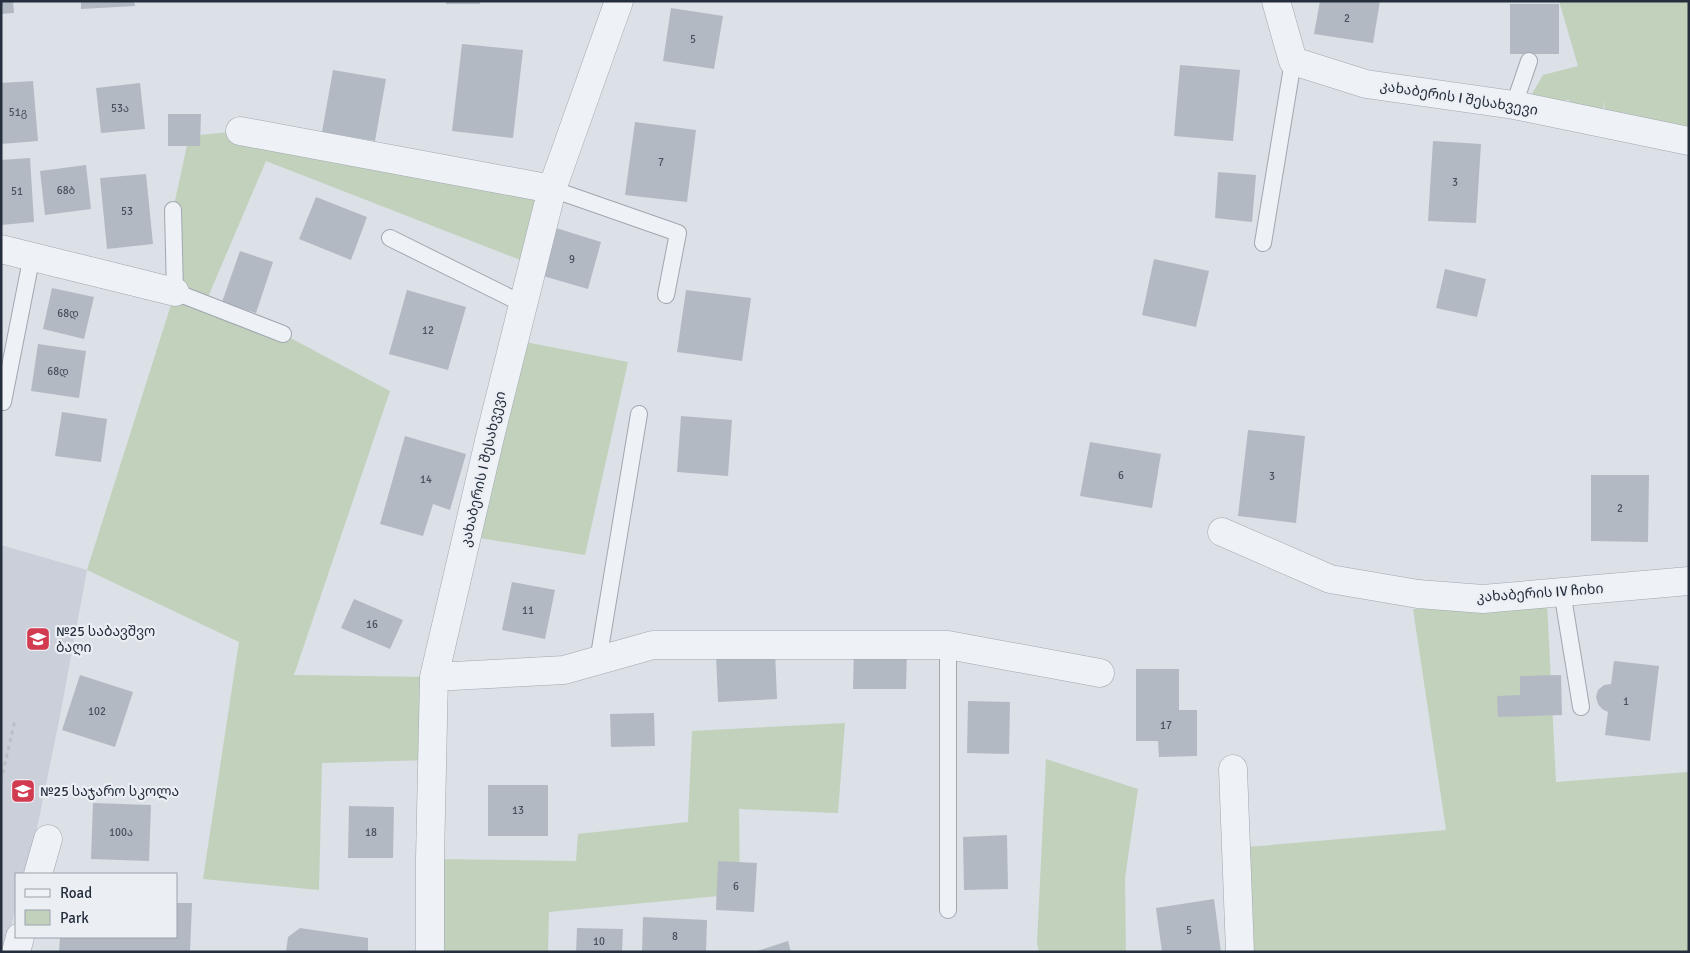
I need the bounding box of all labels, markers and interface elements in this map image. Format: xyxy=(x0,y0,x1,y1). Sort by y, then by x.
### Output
house number: 2 xyxy=(1344,12,1350,25)
house number: 5 xyxy=(690,33,696,46)
street label: კახაბერის I შესახვევი xyxy=(1379,77,1539,119)
house number: 53ა xyxy=(111,102,129,115)
house number: 51გ xyxy=(9,106,27,119)
house number: 7 xyxy=(658,156,664,169)
house number: 3 xyxy=(1452,176,1458,189)
house number: 68ბ xyxy=(57,184,76,197)
house number: 51 xyxy=(11,185,23,198)
house number: 53 xyxy=(121,205,133,218)
house number: 9 xyxy=(569,253,575,266)
house number: 68დ xyxy=(57,307,79,320)
house number: 12 xyxy=(422,324,434,337)
house number: 68დ xyxy=(47,365,69,378)
street label: კახაბერის I შესახვევი xyxy=(457,389,509,549)
house number: 6 xyxy=(1118,469,1124,482)
house number: 3 xyxy=(1269,470,1275,483)
house number: 14 xyxy=(420,473,432,486)
house number: 2 xyxy=(1617,502,1623,515)
street label: კახაბერის IV ჩიხი xyxy=(1476,580,1604,606)
house number: 11 xyxy=(522,604,534,617)
house number: 16 xyxy=(366,618,378,631)
place label: №25 საბავშვო ბაღი xyxy=(56,623,155,656)
school or university icon: №25 საბავშვო ბაღი xyxy=(25,626,51,652)
house number: 1 xyxy=(1623,695,1629,708)
house number: 102 xyxy=(88,705,106,718)
house number: 17 xyxy=(1160,719,1172,732)
school or university icon: №25 საჯარო სკოლა xyxy=(10,778,36,804)
place label: №25 საჯარო სკოლა xyxy=(40,783,179,800)
house number: 13 xyxy=(512,804,524,817)
house number: 100ა xyxy=(109,826,133,839)
house number: 18 xyxy=(365,826,377,839)
legend xyxy=(15,873,178,938)
house number: 6 xyxy=(733,880,739,893)
text: Road xyxy=(60,884,92,902)
text: Park xyxy=(60,909,89,927)
house number: 5 xyxy=(1186,924,1192,937)
house number: 8 xyxy=(672,930,678,943)
house number: 10 xyxy=(593,935,605,948)

